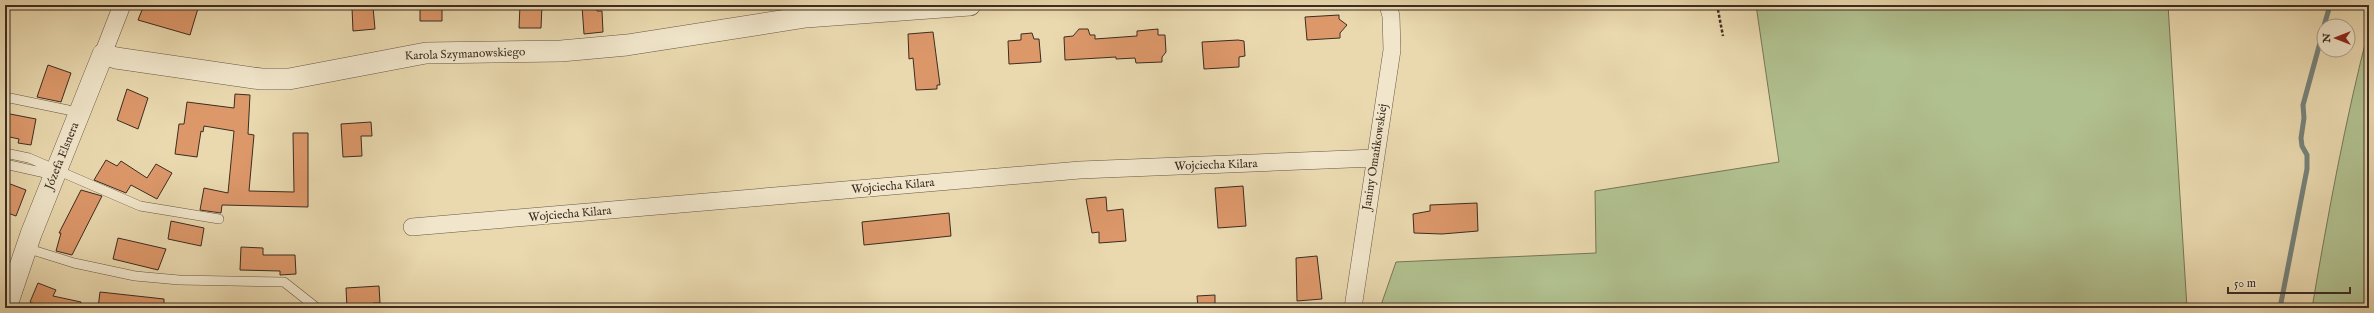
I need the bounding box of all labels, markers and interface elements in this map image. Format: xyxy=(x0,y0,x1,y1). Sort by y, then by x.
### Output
north arrow xyxy=(2316,18,2356,58)
text: N xyxy=(2320,33,2334,44)
street label: Karola Szymanowskiego xyxy=(404,44,526,64)
street label: Janiny Omańkowskiej xyxy=(1359,102,1392,213)
street label: Józefa Elsnera xyxy=(41,119,84,194)
street label: Wojciecha Kilara xyxy=(1174,156,1259,174)
street label: Wojciecha Kilara xyxy=(851,175,936,197)
street label: Wojciecha Kilara xyxy=(528,203,613,225)
scale bar xyxy=(2228,269,2350,295)
text: 50 m xyxy=(2234,276,2256,291)

